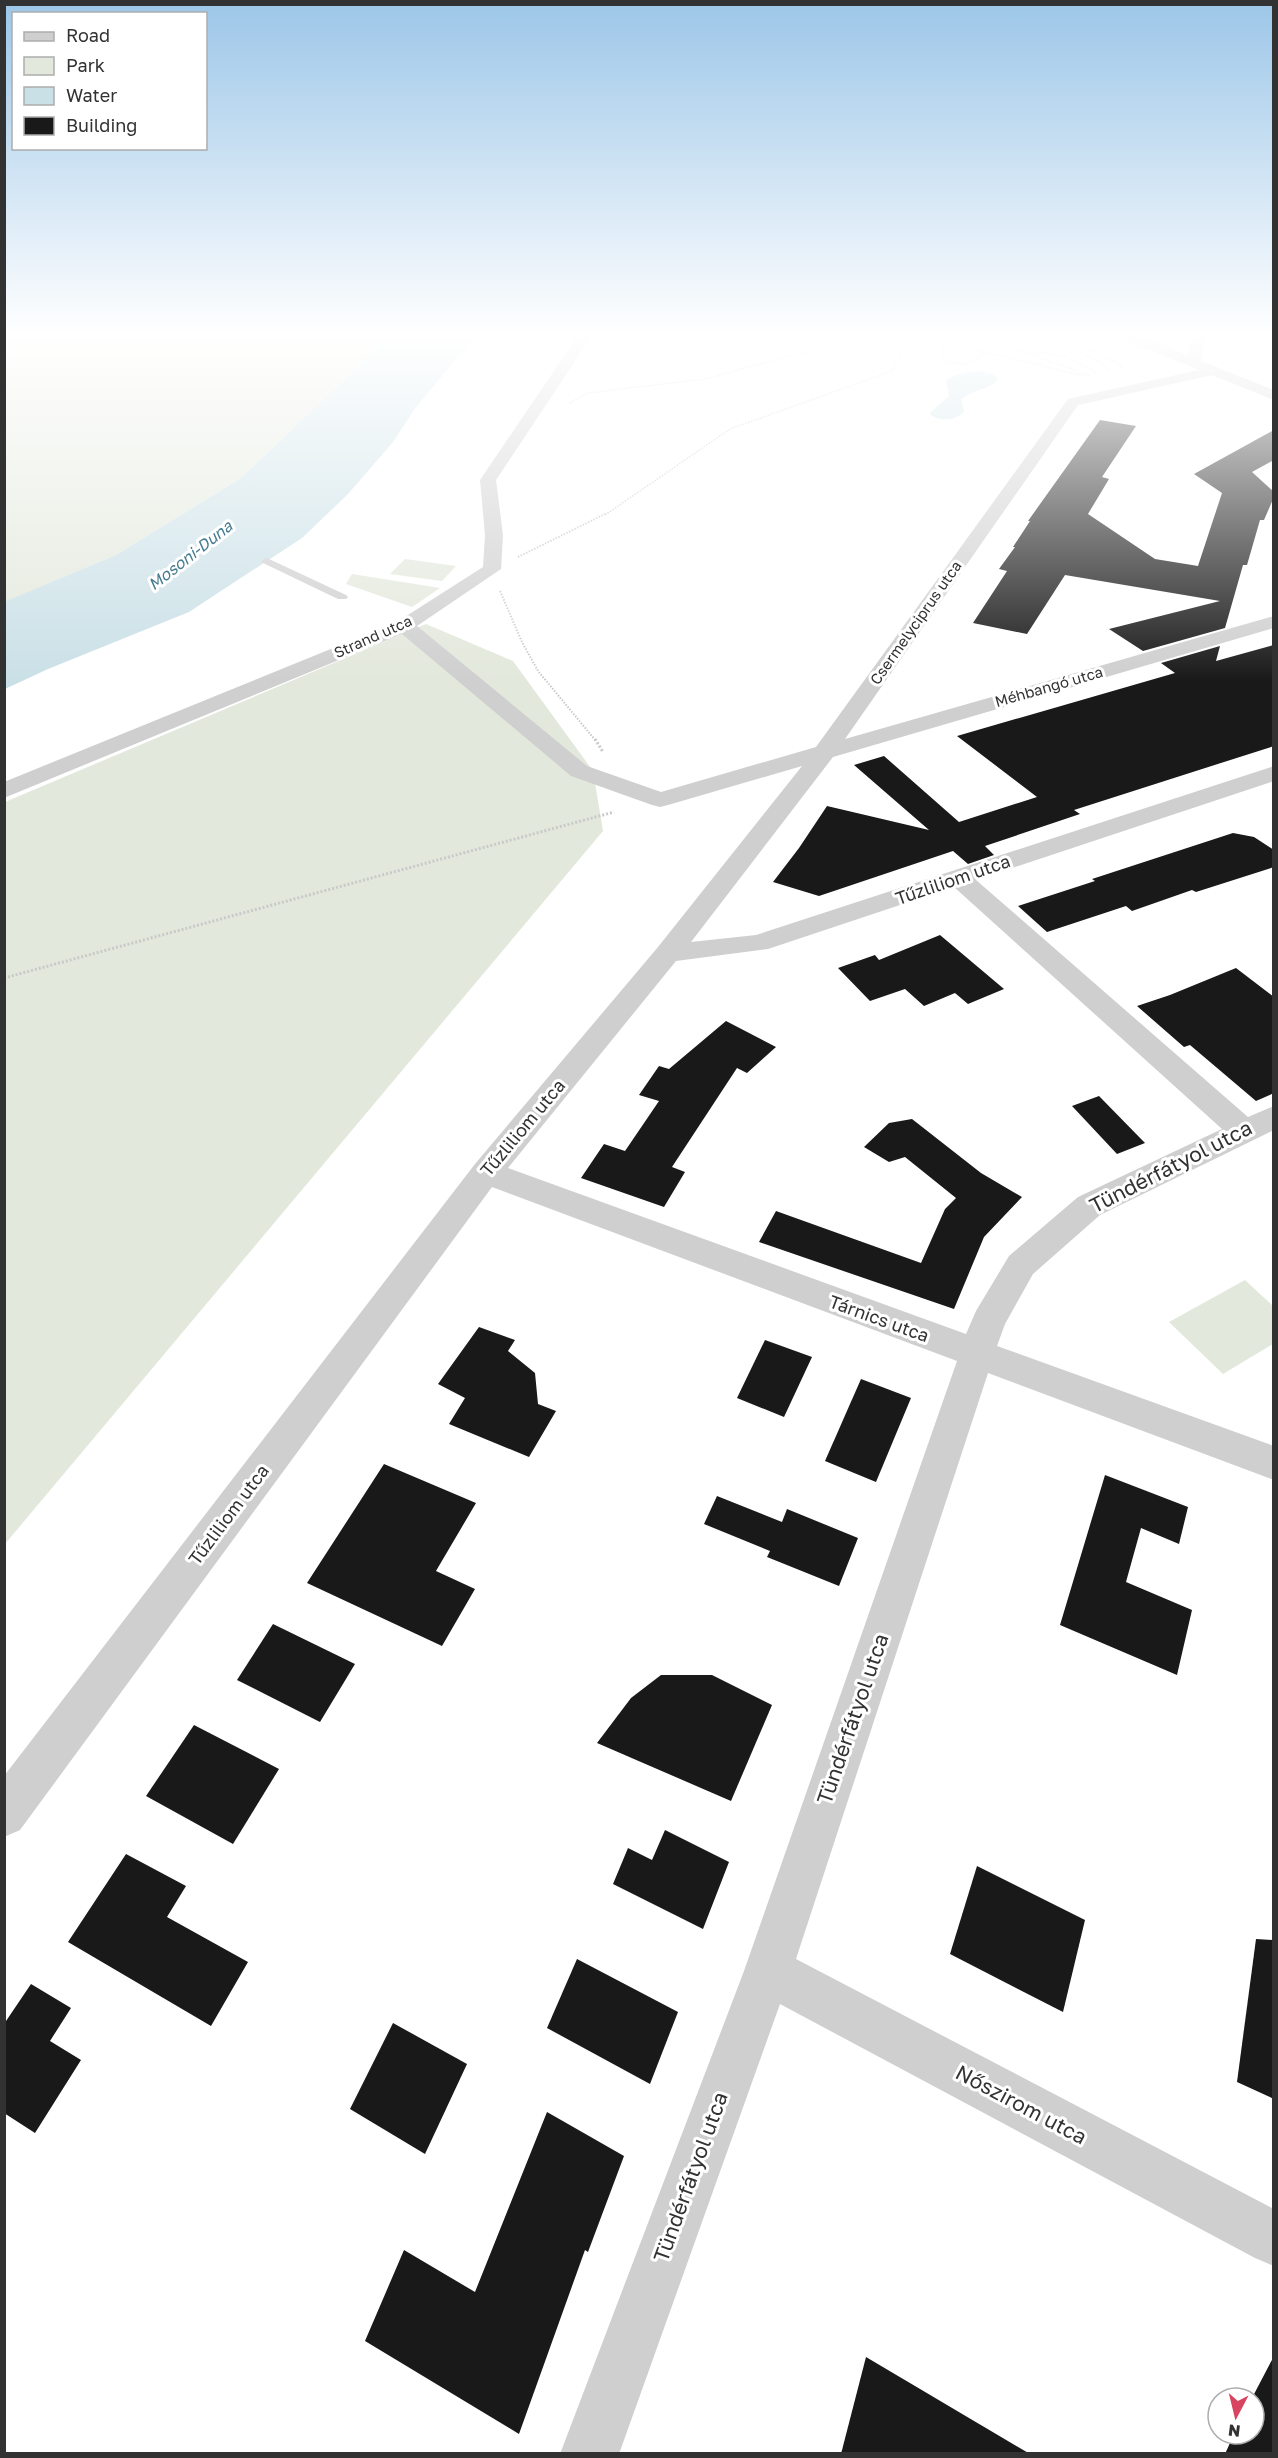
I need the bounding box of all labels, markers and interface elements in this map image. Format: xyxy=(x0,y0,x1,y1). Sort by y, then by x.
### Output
legend xyxy=(12,12,207,150)
text: Road xyxy=(66,24,110,46)
text: Park xyxy=(66,54,105,76)
text: Water xyxy=(66,84,117,106)
text: Building xyxy=(66,114,137,136)
water label: Mosoni-Duna xyxy=(144,515,237,594)
street label: Csermelyciprus utca xyxy=(866,557,965,688)
street label: Strand utca xyxy=(331,611,414,661)
street label: Méhbangó utca xyxy=(993,662,1105,710)
street label: Tűzliliom utca xyxy=(892,849,1013,909)
street label: Tűzliliom utca xyxy=(475,1074,569,1180)
street label: Tündérfátyol utca xyxy=(1085,1114,1256,1218)
street label: Tárnics utca xyxy=(826,1290,932,1346)
street label: Tűzliliom utca xyxy=(183,1460,273,1569)
street label: Tündérfátyol utca xyxy=(811,1630,893,1807)
street label: Nőszirom utca xyxy=(951,2059,1092,2150)
street label: Tündérfátyol utca xyxy=(647,2088,733,2265)
north arrow xyxy=(1206,2386,1266,2446)
text: N xyxy=(1227,2420,1241,2442)

